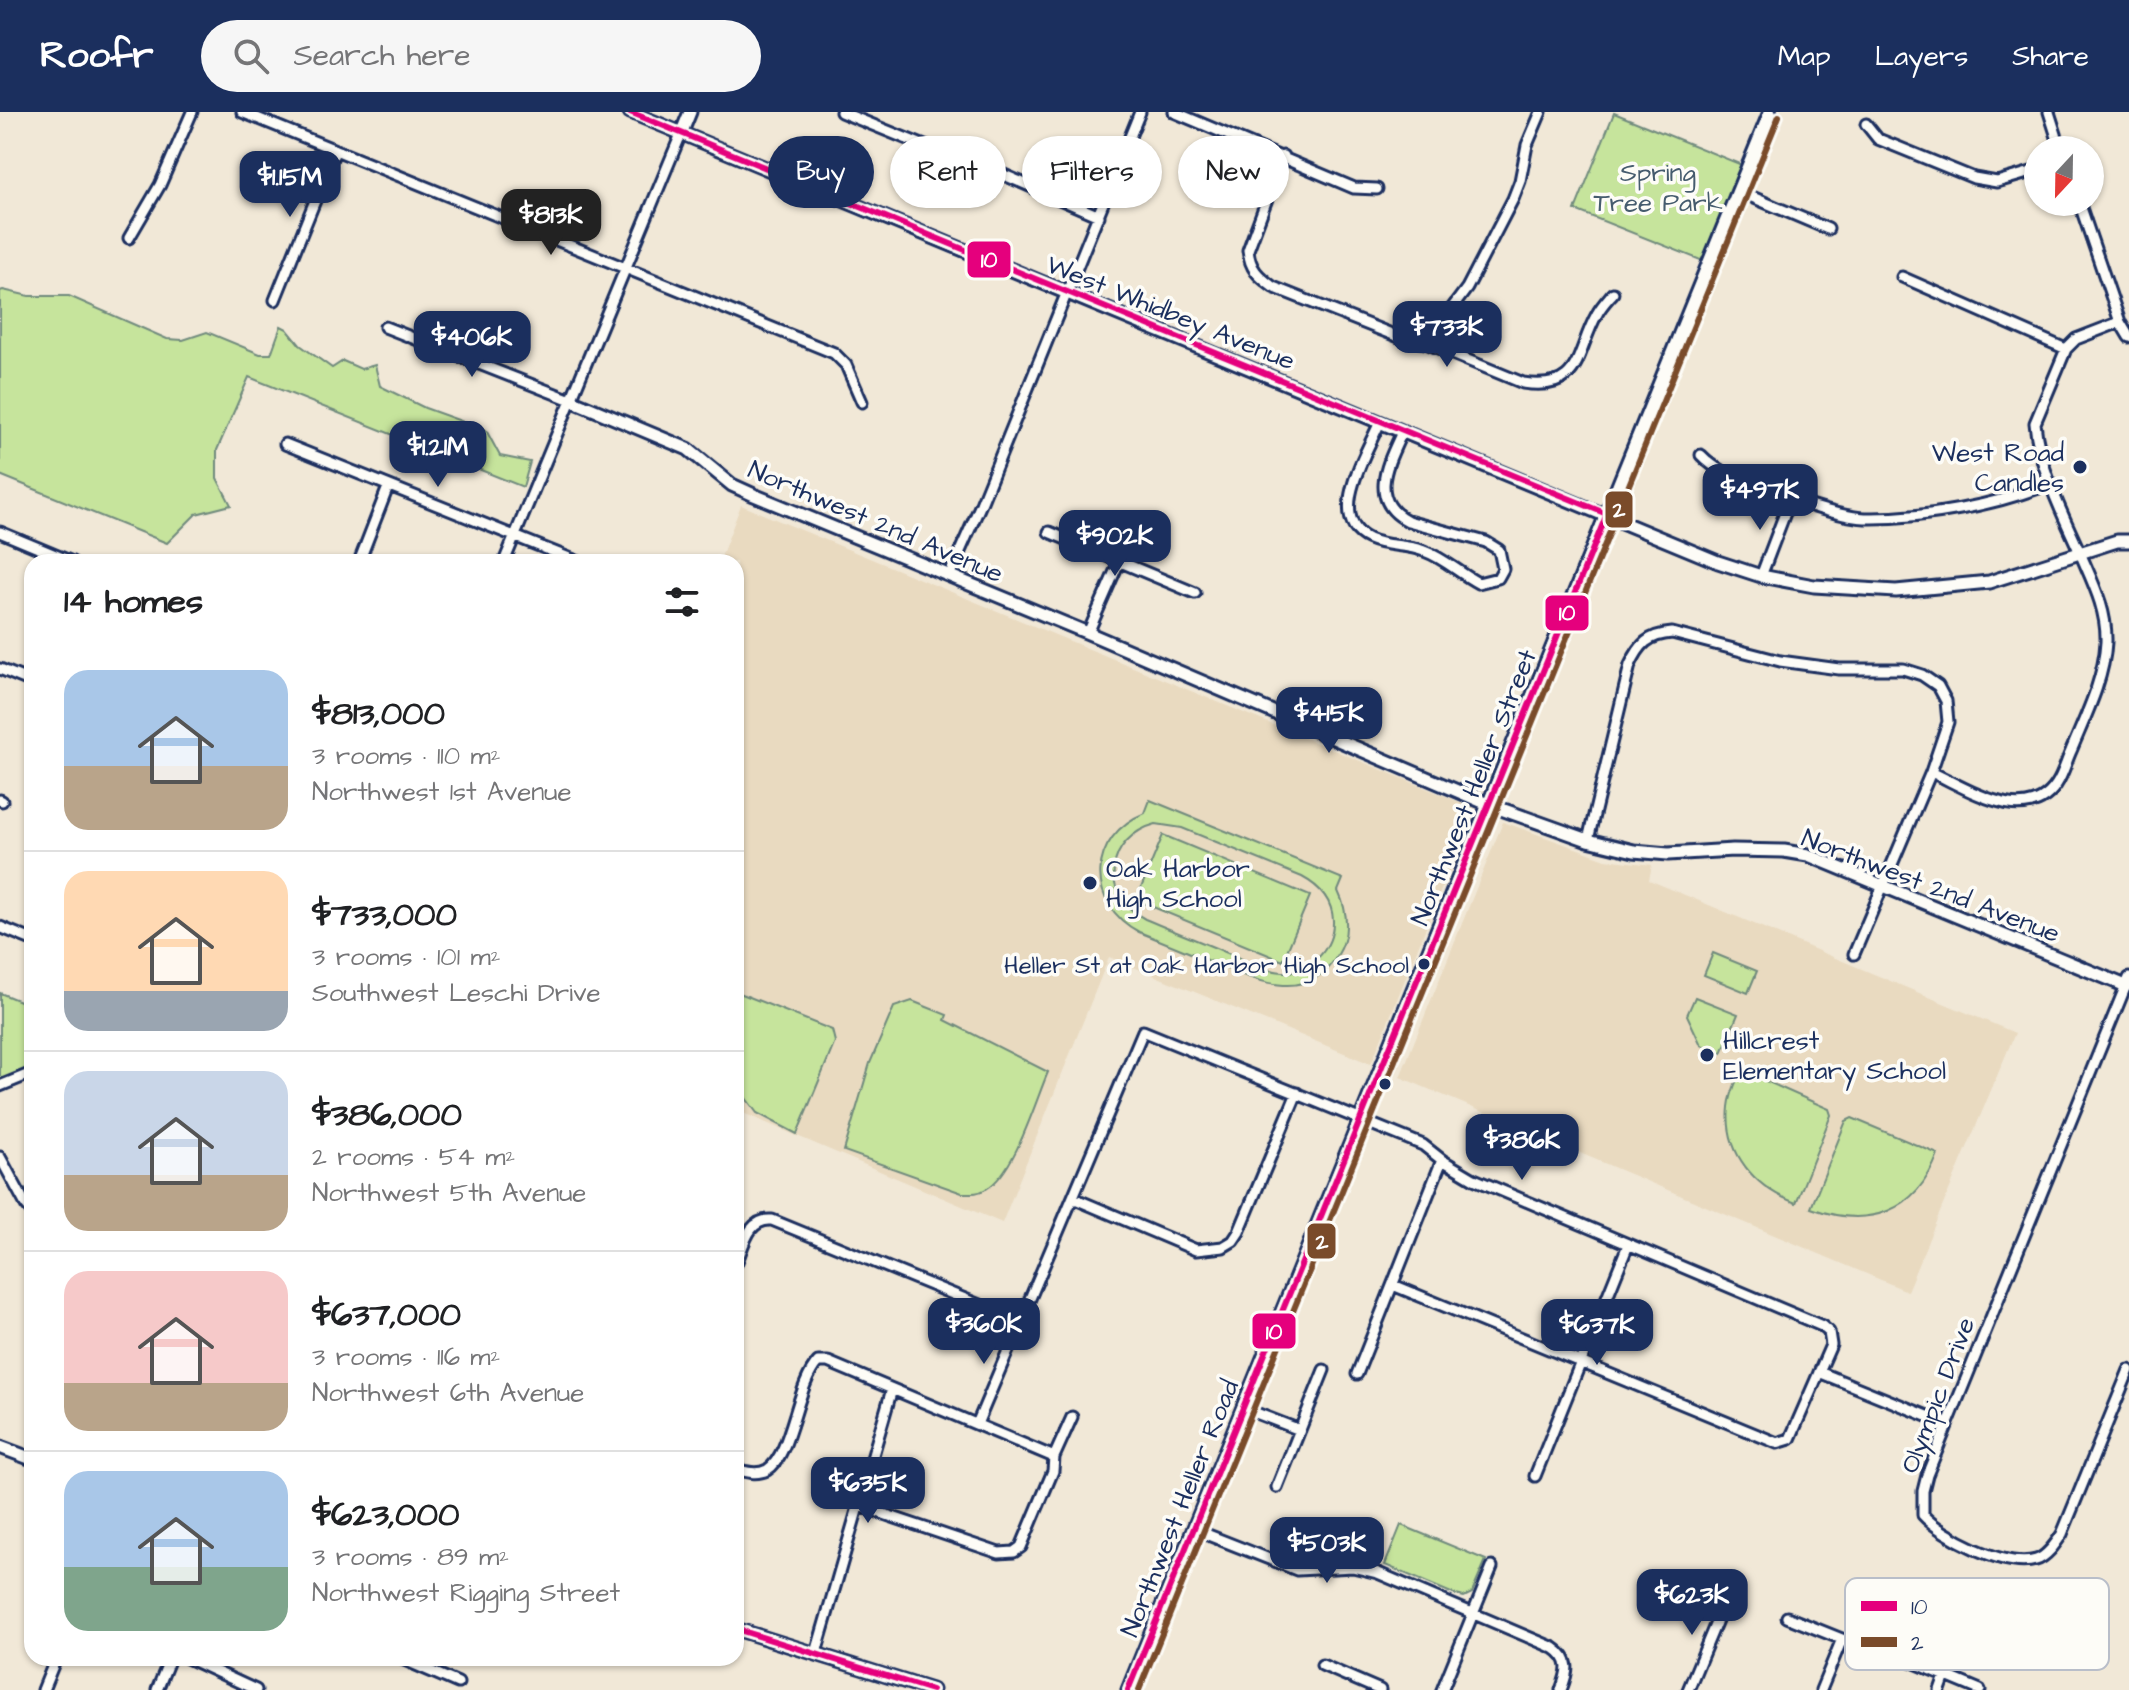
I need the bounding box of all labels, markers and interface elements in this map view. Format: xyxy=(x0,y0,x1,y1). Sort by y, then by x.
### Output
search box xyxy=(201,20,761,92)
text: Roofr xyxy=(40,30,153,82)
icon: search xyxy=(229,34,273,78)
text: Search here xyxy=(293,35,470,77)
text: Map xyxy=(1778,37,1831,76)
text: Layers xyxy=(1875,37,1968,76)
text: Share xyxy=(2012,37,2089,76)
chip: Buy xyxy=(768,136,874,208)
chip: Rent xyxy=(890,136,1006,208)
chip: Filters xyxy=(1022,136,1162,208)
chip: New xyxy=(1178,136,1289,208)
north arrow xyxy=(2024,136,2104,216)
map controls xyxy=(2024,136,2104,216)
pin: $1.15M xyxy=(225,151,355,219)
park label: Spring Tree Park xyxy=(1593,155,1723,221)
text: $1.15M xyxy=(258,159,322,195)
pin: $813K xyxy=(495,189,607,257)
text: $813K xyxy=(519,197,583,233)
line badge: 10 xyxy=(966,240,1012,279)
text: 10 xyxy=(981,245,997,276)
street label: West Whidbey Avenue xyxy=(1040,247,1300,381)
pin: $733K xyxy=(1391,301,1503,369)
text: $733K xyxy=(1411,309,1483,345)
pin: $406K xyxy=(416,311,528,379)
text: $406K xyxy=(432,319,512,355)
pin: $1.21M xyxy=(373,421,503,489)
text: $1.21M xyxy=(407,429,469,465)
place label: West Road Candles xyxy=(1932,435,2064,501)
street label: Northwest 2nd Avenue xyxy=(743,452,1009,592)
marker: West Road Candles xyxy=(2071,458,2089,476)
pin: $497K xyxy=(1704,464,1816,532)
text: $497K xyxy=(1721,472,1799,508)
line badge: 2 xyxy=(1604,490,1634,529)
text: 2 xyxy=(1612,495,1626,526)
pin: $902K xyxy=(1059,510,1171,578)
text: $902K xyxy=(1077,518,1153,554)
text: 14 homes xyxy=(64,578,203,626)
icon: filters xyxy=(660,580,704,624)
line badge: 10 xyxy=(1544,594,1590,632)
text: 10 xyxy=(1559,598,1575,629)
street label: Northwest Heller Street xyxy=(1402,644,1546,931)
pin: $415K xyxy=(1273,687,1385,755)
text: $813,000 xyxy=(312,690,445,738)
text: $415K xyxy=(1294,695,1364,731)
icon: home xyxy=(128,702,224,798)
text: 3 rooms · 110 m² xyxy=(312,738,500,774)
text: Northwest 1st Avenue xyxy=(312,774,572,810)
street label: Northwest 2nd Avenue xyxy=(1796,820,2065,952)
place label: Oak Harbor High School xyxy=(1106,851,1250,919)
marker: Oak Harbor High School xyxy=(1081,874,1099,892)
text: $733,000 xyxy=(312,891,457,939)
icon: home xyxy=(128,903,224,999)
text: 3 rooms · 101 m² xyxy=(312,939,500,975)
place label: Heller St at Oak Harbor High School xyxy=(1004,949,1409,984)
marker: Heller St at Oak Harbor High School xyxy=(1416,956,1432,972)
text: Southwest Leschi Drive xyxy=(312,975,600,1011)
place label: Hillcrest Elementary School xyxy=(1723,1023,1946,1091)
marker: Hillcrest Elementary School xyxy=(1698,1046,1716,1064)
unlabelled marker xyxy=(1377,1076,1393,1092)
text: $386,000 xyxy=(312,1091,462,1139)
icon: home xyxy=(128,1103,224,1199)
pin: $386K xyxy=(1466,1114,1578,1182)
text: $386K xyxy=(1484,1122,1560,1158)
text: 2 rooms · 54 m² xyxy=(312,1139,515,1175)
text: Northwest 5th Avenue xyxy=(312,1175,586,1211)
line badge: 2 xyxy=(1306,1222,1337,1260)
text: 2 xyxy=(1315,1227,1329,1258)
text: $637,000 xyxy=(312,1291,461,1339)
pin: $360K xyxy=(928,1298,1040,1366)
pin: $637K xyxy=(1541,1299,1653,1367)
icon: home xyxy=(128,1303,224,1399)
text: $360K xyxy=(946,1306,1022,1342)
text: $637K xyxy=(1559,1307,1635,1343)
line badge: 10 xyxy=(1251,1312,1297,1350)
street label: Olympic Drive xyxy=(1892,1312,1986,1479)
text: 10 xyxy=(1266,1317,1282,1348)
text: 3 rooms · 116 m² xyxy=(312,1339,500,1375)
street label: Northwest Heller Road xyxy=(1112,1374,1248,1642)
text: Northwest 6th Avenue xyxy=(312,1375,584,1411)
pin: $635K xyxy=(812,1457,924,1525)
text: $635K xyxy=(829,1465,907,1501)
text: $623,000 xyxy=(312,1491,459,1539)
icon: home xyxy=(128,1503,224,1599)
pin: $503K xyxy=(1271,1517,1383,1585)
text: $503K xyxy=(1288,1525,1366,1561)
text: 3 rooms · 89 m² xyxy=(312,1539,509,1575)
pin: $623K xyxy=(1636,1569,1748,1637)
text: Northwest Rigging Street xyxy=(312,1575,620,1611)
text: $623K xyxy=(1655,1577,1729,1613)
legend xyxy=(1845,1578,2109,1670)
text: 10 xyxy=(1911,1592,1928,1623)
text: 2 xyxy=(1911,1628,1924,1659)

